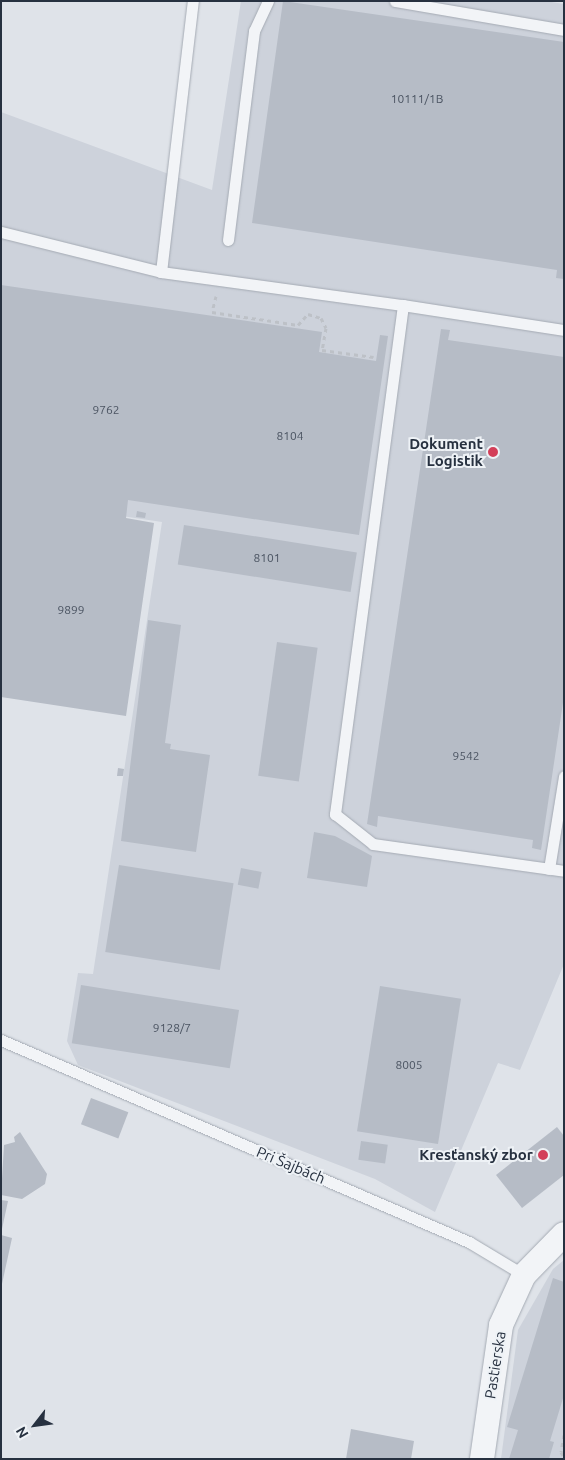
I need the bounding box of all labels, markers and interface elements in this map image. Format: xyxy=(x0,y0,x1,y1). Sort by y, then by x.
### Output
house number: 10111/1B xyxy=(391,92,443,106)
house number: 9762 xyxy=(92,403,120,417)
house number: 8104 xyxy=(276,429,304,443)
place label: Dokument Logistik xyxy=(409,434,483,469)
marker: Dokument Logistik xyxy=(487,446,499,458)
house number: 8101 xyxy=(253,551,281,565)
house number: 9899 xyxy=(57,603,85,617)
house number: 9542 xyxy=(452,749,480,763)
house number: 9128/7 xyxy=(153,1021,191,1035)
house number: 8005 xyxy=(395,1058,423,1072)
street label: Pri Šajbách xyxy=(254,1142,328,1188)
place label: Kresťanský zbor xyxy=(419,1146,533,1164)
marker: Kresťanský zbor xyxy=(537,1149,549,1161)
street label: Pastierska xyxy=(481,1330,509,1400)
north arrow xyxy=(10,1400,60,1450)
text: N xyxy=(12,1424,32,1441)

